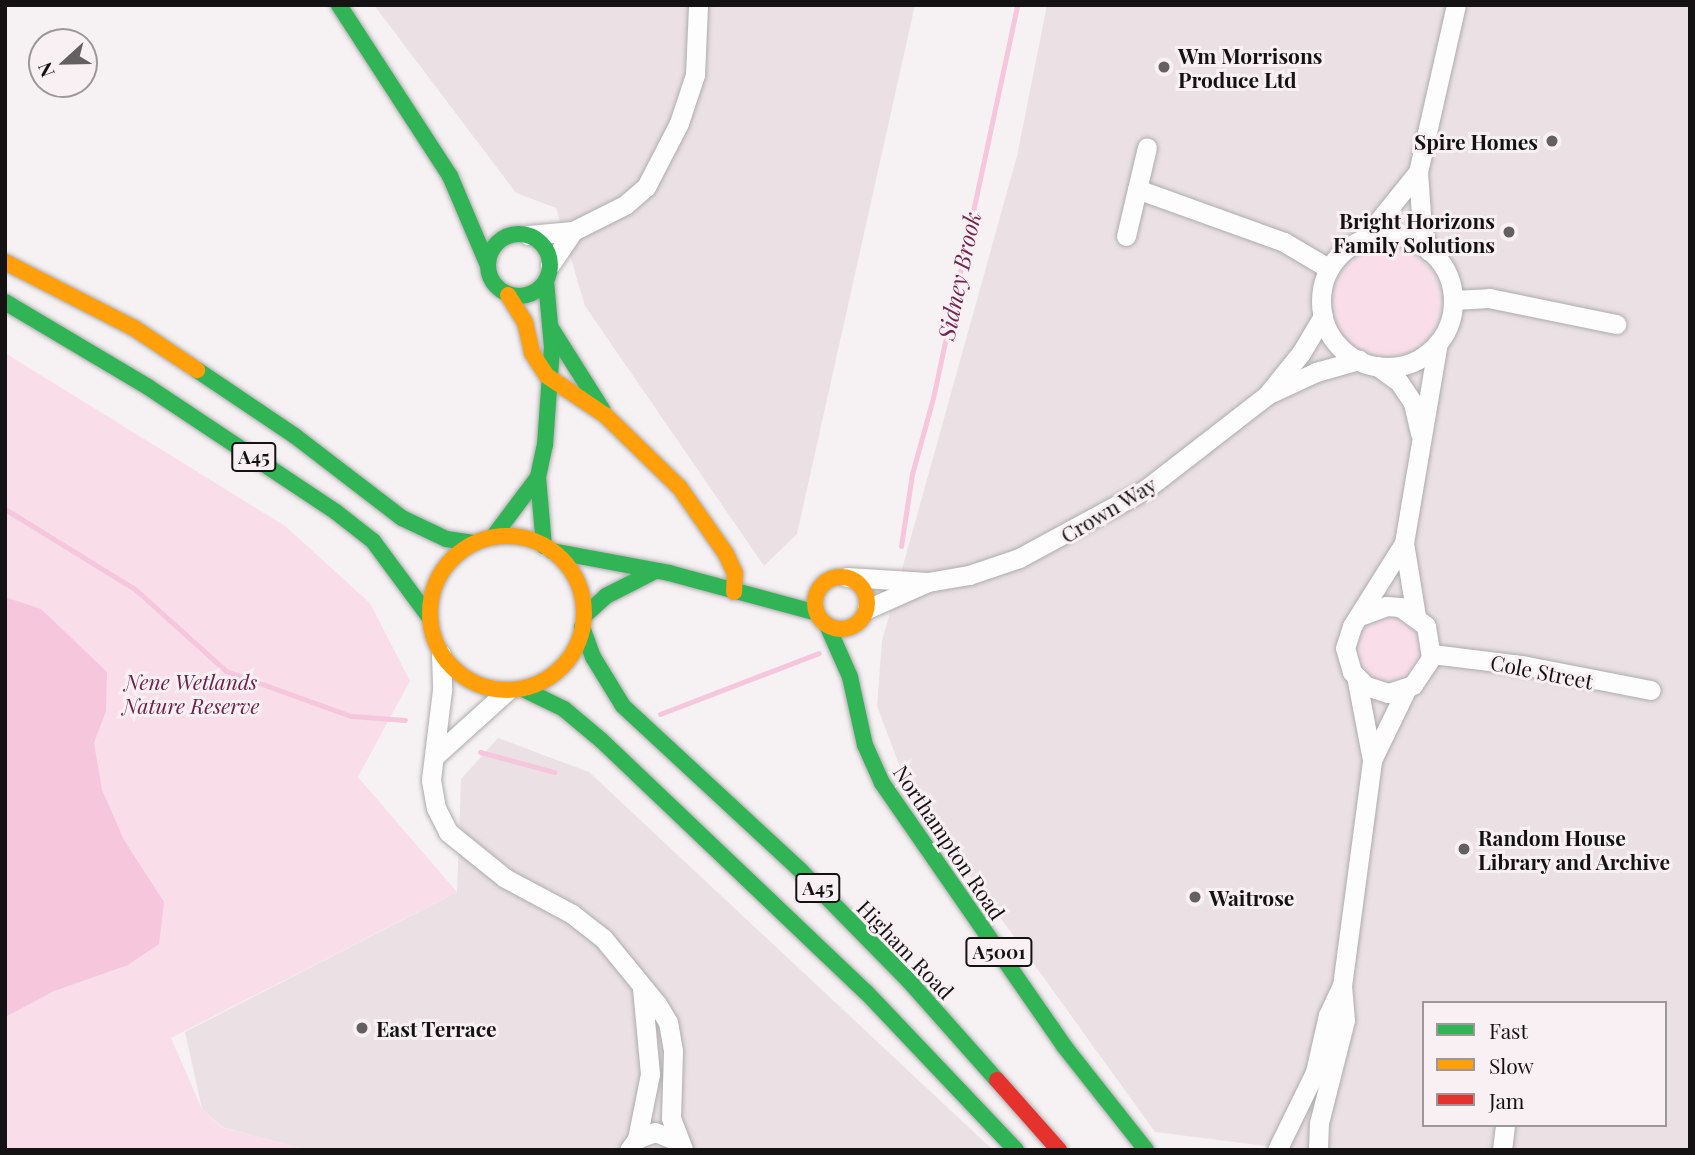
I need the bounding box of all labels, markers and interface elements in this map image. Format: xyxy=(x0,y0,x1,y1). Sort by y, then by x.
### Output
north arrow xyxy=(28,28,98,98)
place label: Wm Morrisons Produce Ltd xyxy=(1178,42,1323,92)
text: N xyxy=(31,59,60,81)
marker: Wm Morrisons Produce Ltd xyxy=(1156,59,1172,75)
place label: Spire Homes xyxy=(1414,128,1538,154)
marker: Spire Homes xyxy=(1544,133,1560,149)
place label: Bright Horizons Family Solutions xyxy=(1332,207,1495,257)
water label: Sidney Brook xyxy=(932,209,986,343)
marker: Bright Horizons Family Solutions xyxy=(1501,224,1517,240)
road number: A45 xyxy=(231,442,277,472)
street label: Crown Way xyxy=(1055,471,1161,547)
street label: Cole Street xyxy=(1489,649,1595,693)
park label: Nene Wetlands Nature Reserve xyxy=(123,668,259,718)
street label: Northampton Road xyxy=(889,760,1011,924)
place label: Random House Library and Archive xyxy=(1478,824,1671,874)
marker: Random House Library and Archive xyxy=(1456,841,1472,857)
road number: A45 xyxy=(795,873,841,904)
place label: Waitrose xyxy=(1209,884,1294,910)
marker: Waitrose xyxy=(1187,889,1203,905)
street label: Higham Road xyxy=(853,894,959,1004)
road number: A5001 xyxy=(964,936,1034,968)
legend xyxy=(1422,1001,1667,1127)
place label: East Terrace xyxy=(376,1015,497,1041)
text: Fast xyxy=(1489,1016,1528,1044)
marker: East Terrace xyxy=(354,1020,370,1036)
text: Slow xyxy=(1489,1051,1534,1079)
text: Jam xyxy=(1489,1086,1525,1114)

